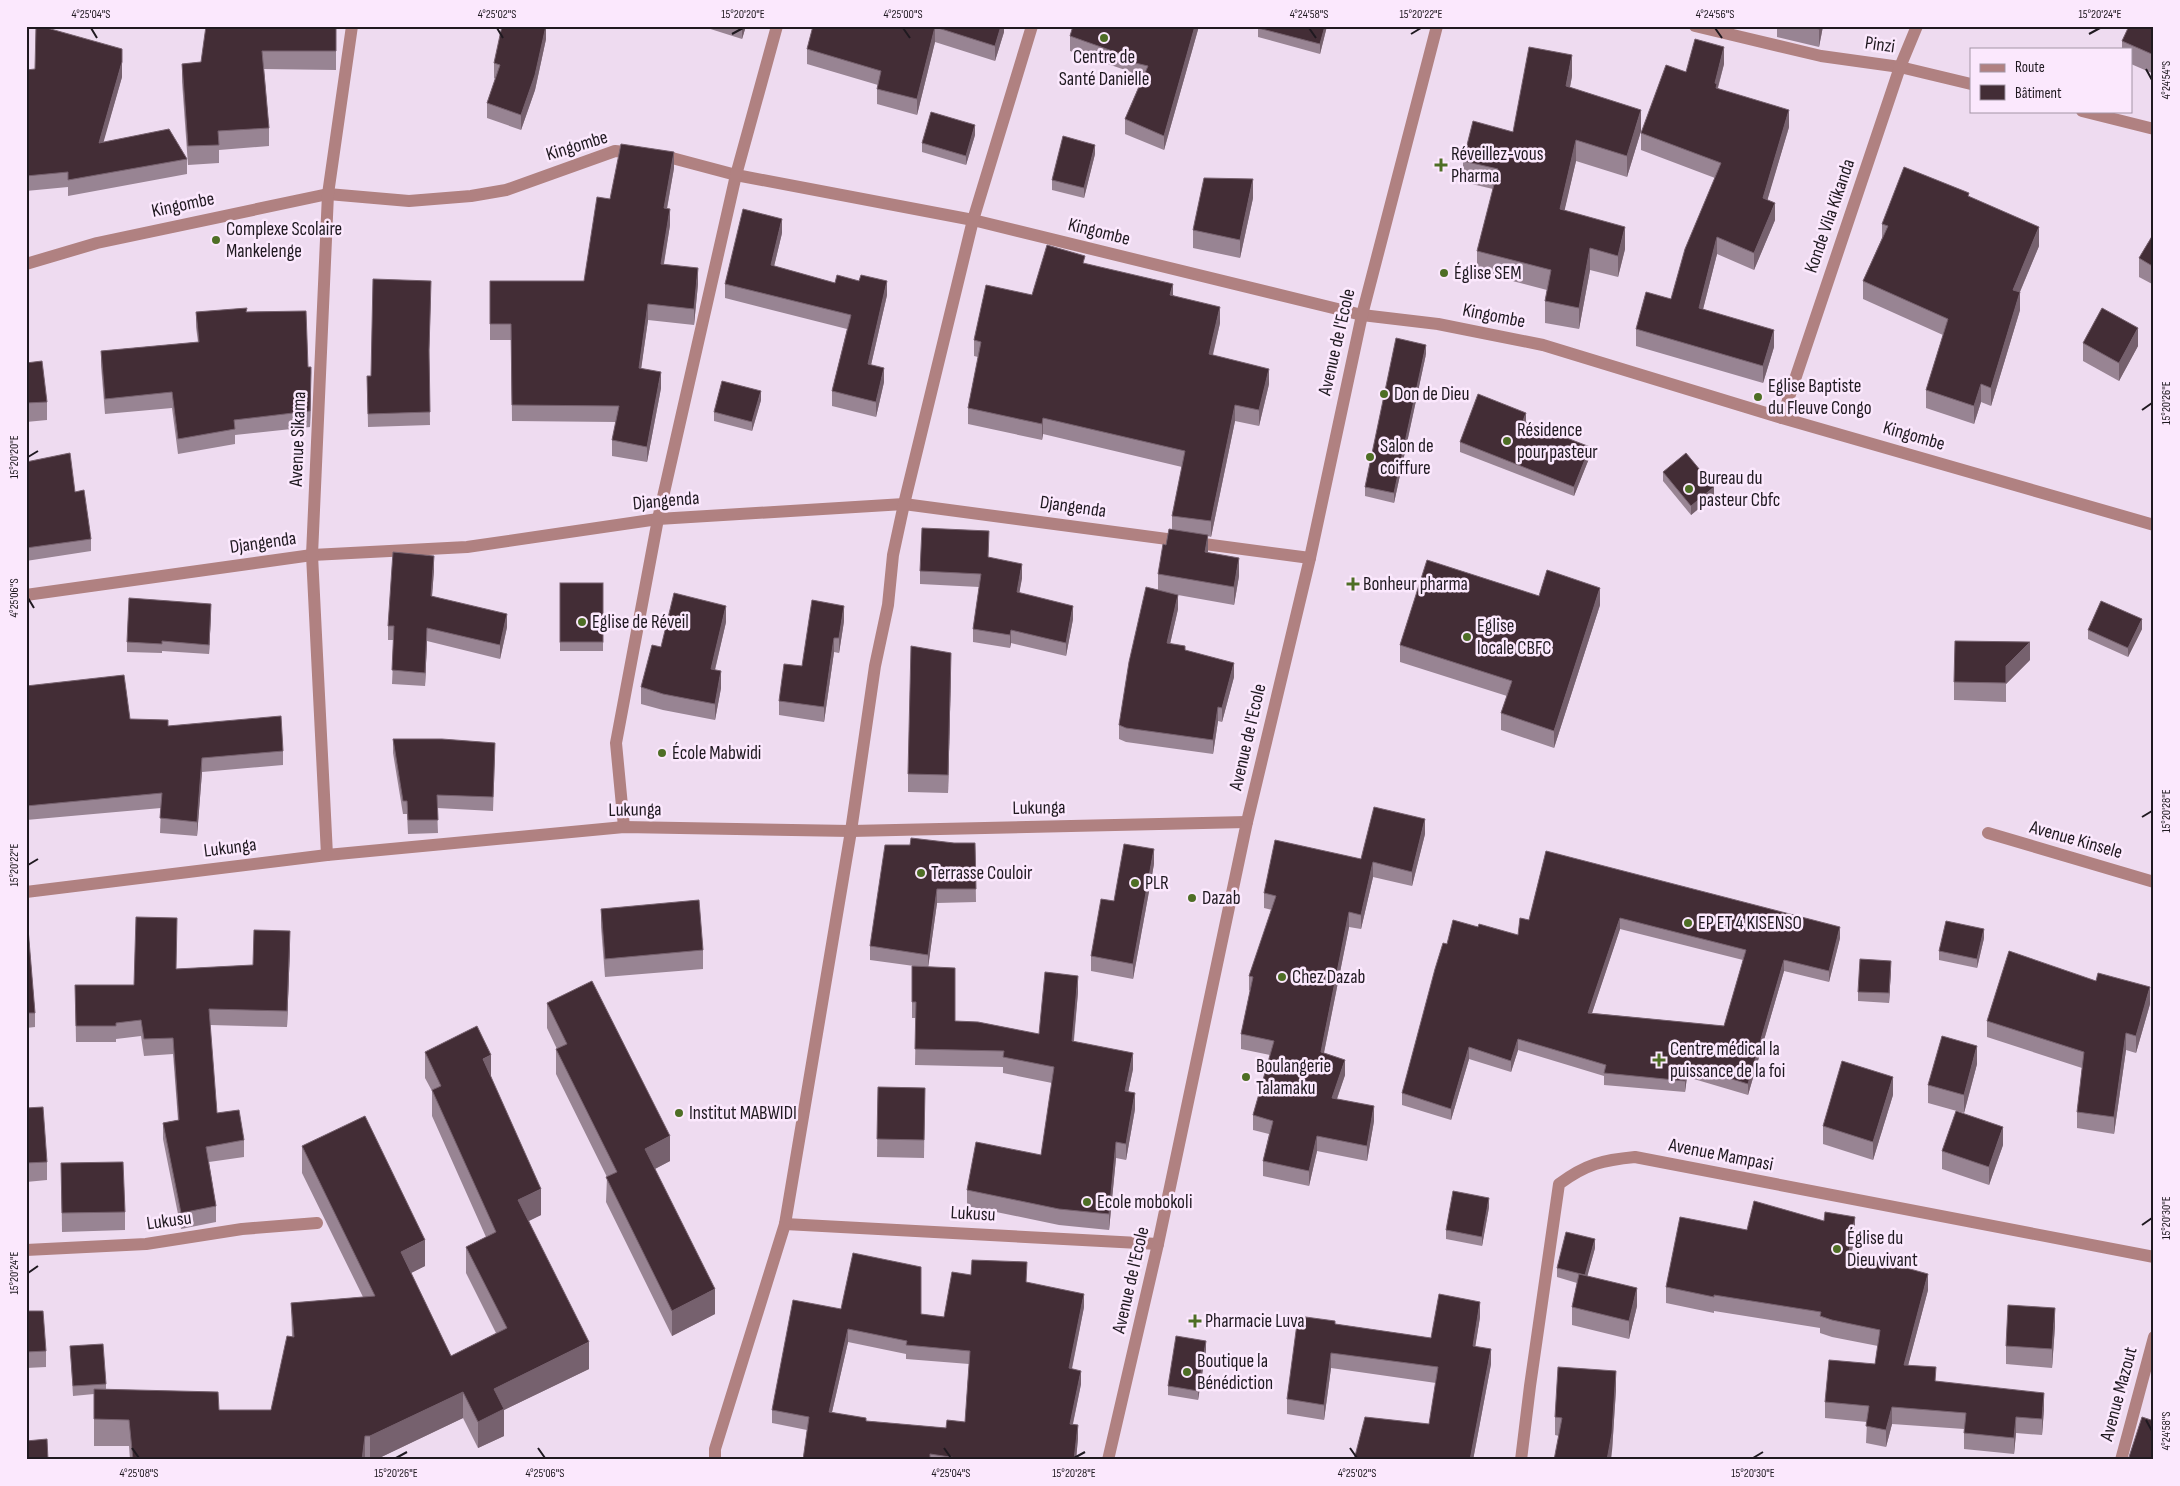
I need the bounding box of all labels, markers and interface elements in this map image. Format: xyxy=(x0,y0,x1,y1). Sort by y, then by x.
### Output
text: 4°25'04"S xyxy=(72,7,110,22)
text: 4°25'02"S xyxy=(478,7,516,22)
text: 15°20'20"E xyxy=(721,7,765,22)
text: 4°25'00"S xyxy=(883,7,923,22)
text: 4°24'58"S xyxy=(1290,7,1328,22)
text: 15°20'22"E xyxy=(1399,7,1443,22)
text: 4°24'56"S xyxy=(1696,7,1734,22)
text: 15°20'24"E xyxy=(2078,7,2122,22)
marker: Centre de Santé Danielle xyxy=(1098,32,1110,44)
street label: Pinzi xyxy=(1864,32,1896,58)
place label: Centre de Santé Danielle xyxy=(1059,46,1149,91)
legend xyxy=(1970,48,2132,112)
text: Route xyxy=(2015,58,2045,77)
text: 4°24'54"S xyxy=(2159,61,2174,99)
text: Bâtiment xyxy=(2015,84,2062,103)
street label: Kingombe xyxy=(543,126,611,166)
place label: Réveillez-vous Pharma xyxy=(1451,143,1544,188)
street label: Konde Vila Kikanda xyxy=(1800,156,1860,276)
marker: Réveillez-vous Pharma xyxy=(1435,159,1447,171)
street label: Kingombe xyxy=(150,187,216,223)
street label: Kingombe xyxy=(1065,213,1133,251)
place label: Complexe Scolaire Mankelenge xyxy=(226,218,342,263)
marker: Complexe Scolaire Mankelenge xyxy=(210,234,222,246)
place label: Église SEM xyxy=(1454,262,1522,285)
marker: Église SEM xyxy=(1438,267,1450,279)
street label: Avenue de l'Ecole xyxy=(1313,286,1360,399)
street label: Kingombe xyxy=(1461,299,1527,333)
place label: Eglise Baptiste du Fleuve Congo xyxy=(1768,375,1872,420)
text: 15°20'26"E xyxy=(2159,381,2174,425)
place label: Don de Dieu xyxy=(1394,383,1469,406)
marker: Don de Dieu xyxy=(1378,388,1390,400)
street label: Avenue Sikama xyxy=(285,391,311,488)
marker: Eglise Baptiste du Fleuve Congo xyxy=(1752,391,1764,403)
street label: Kingombe xyxy=(1880,416,1948,456)
place label: Résidence pour pasteur xyxy=(1517,419,1598,464)
text: 15°20'20"E xyxy=(7,435,22,479)
place label: Salon de coiffure xyxy=(1380,435,1434,480)
marker: Résidence pour pasteur xyxy=(1501,435,1513,447)
marker: Salon de coiffure xyxy=(1364,451,1376,463)
place label: Bureau du pasteur Cbfc xyxy=(1699,467,1780,512)
marker: Bureau du pasteur Cbfc xyxy=(1683,483,1695,495)
street label: Djangenda xyxy=(632,487,700,515)
street label: Djangenda xyxy=(1038,491,1108,523)
street label: Djangenda xyxy=(228,527,298,559)
place label: Bonheur pharma xyxy=(1363,573,1468,596)
text: 4°25'06"S xyxy=(7,578,22,618)
marker: Bonheur pharma xyxy=(1347,578,1359,590)
place label: Eglise de Réveil xyxy=(592,611,689,634)
place label: Eglise locale CBFC xyxy=(1477,615,1551,660)
marker: Eglise de Réveil xyxy=(576,616,588,628)
marker: Eglise locale CBFC xyxy=(1461,631,1473,643)
street label: Avenue de l'Ecole xyxy=(1224,681,1271,794)
place label: École Mabwidi xyxy=(672,742,761,765)
marker: École Mabwidi xyxy=(656,747,668,759)
text: 15°20'28"E xyxy=(2159,789,2174,833)
street label: Lukunga xyxy=(1012,796,1066,820)
street label: Lukunga xyxy=(608,798,662,822)
street label: Avenue Kinsele xyxy=(2026,816,2125,864)
street label: Lukunga xyxy=(202,833,258,863)
text: 15°20'22"E xyxy=(7,843,22,887)
place label: Terrasse Couloir xyxy=(931,862,1033,885)
marker: Terrasse Couloir xyxy=(915,867,927,879)
place label: PLR xyxy=(1145,872,1169,895)
marker: PLR xyxy=(1129,877,1141,889)
place label: Dazab xyxy=(1202,887,1241,910)
marker: Dazab xyxy=(1186,892,1198,904)
place label: EP ET 4 KISENSO xyxy=(1698,912,1802,935)
marker: EP ET 4 KISENSO xyxy=(1682,917,1694,929)
place label: Chez Dazab xyxy=(1292,966,1365,989)
marker: Chez Dazab xyxy=(1276,971,1288,983)
place label: Centre médical la puissance de la foi xyxy=(1670,1038,1785,1083)
marker: Centre médical la puissance de la foi xyxy=(1652,1053,1666,1067)
place label: Boulangerie Talamaku xyxy=(1256,1055,1331,1100)
marker: Boulangerie Talamaku xyxy=(1240,1071,1252,1083)
place label: Institut MABWIDI xyxy=(689,1102,797,1125)
marker: Institut MABWIDI xyxy=(673,1107,685,1119)
street label: Avenue Mampasi xyxy=(1666,1133,1775,1176)
place label: Ecole mobokoli xyxy=(1097,1191,1192,1214)
marker: Ecole mobokoli xyxy=(1081,1196,1093,1208)
text: 15°20'30"E xyxy=(2159,1196,2174,1240)
street label: Lukusu xyxy=(950,1201,996,1227)
street label: Lukusu xyxy=(145,1206,193,1236)
street label: Avenue de l'Ecole xyxy=(1107,1224,1154,1337)
place label: Église du Dieu vivant xyxy=(1847,1227,1918,1272)
marker: Église du Dieu vivant xyxy=(1831,1243,1843,1255)
text: 15°20'24"E xyxy=(7,1251,22,1295)
place label: Pharmacie Luva xyxy=(1205,1310,1305,1333)
marker: Pharmacie Luva xyxy=(1189,1315,1201,1327)
street label: Avenue Mazout xyxy=(2095,1344,2143,1444)
place label: Boutique la Bénédiction xyxy=(1197,1350,1273,1395)
marker: Boutique la Bénédiction xyxy=(1181,1366,1193,1378)
text: 4°24'58"S xyxy=(2159,1412,2174,1450)
text: 4°25'08"S xyxy=(120,1466,158,1481)
text: 15°20'26"E xyxy=(374,1466,418,1481)
text: 4°25'06"S xyxy=(525,1466,565,1481)
text: 4°25'04"S xyxy=(932,1466,970,1481)
text: 15°20'28"E xyxy=(1052,1466,1096,1481)
text: 4°25'02"S xyxy=(1338,1466,1376,1481)
text: 15°20'30"E xyxy=(1731,1466,1775,1481)

